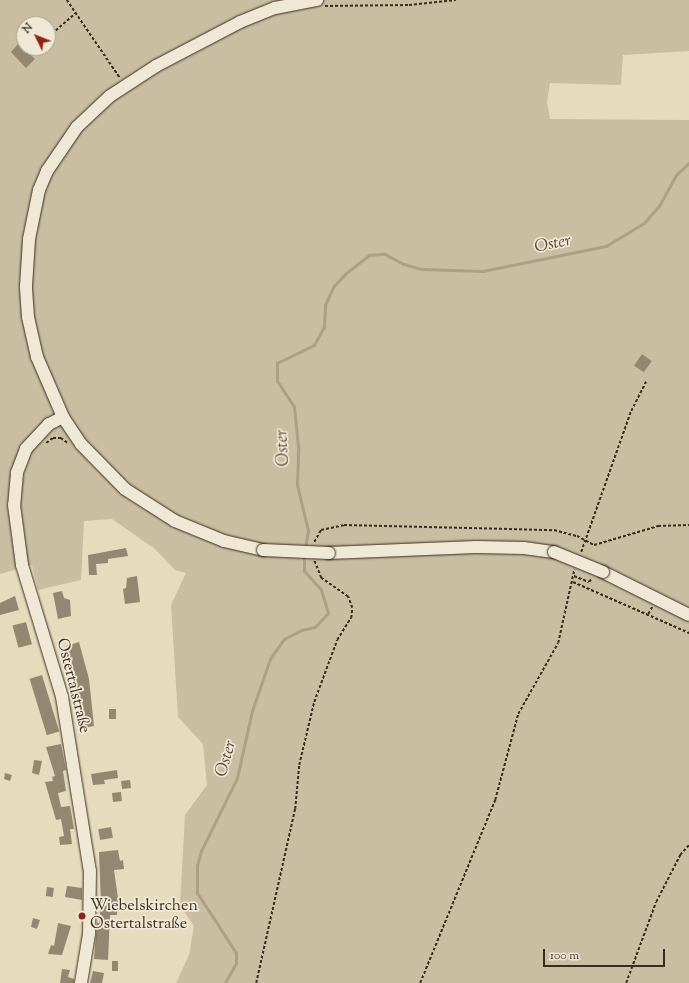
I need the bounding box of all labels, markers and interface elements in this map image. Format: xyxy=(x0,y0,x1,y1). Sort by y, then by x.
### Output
north arrow xyxy=(16,16,56,56)
text: N xyxy=(19,20,37,37)
water label: Oster xyxy=(533,231,573,259)
water label: Oster xyxy=(273,429,295,467)
street label: Ostertalstraße xyxy=(51,637,93,735)
water label: Oster xyxy=(212,739,242,779)
place label: Wiebelskirchen Ostertalstraße xyxy=(90,897,198,935)
marker: Wiebelskirchen Ostertalstraße xyxy=(77,911,87,921)
scale bar xyxy=(545,941,667,967)
text: 100 m xyxy=(550,947,579,965)

